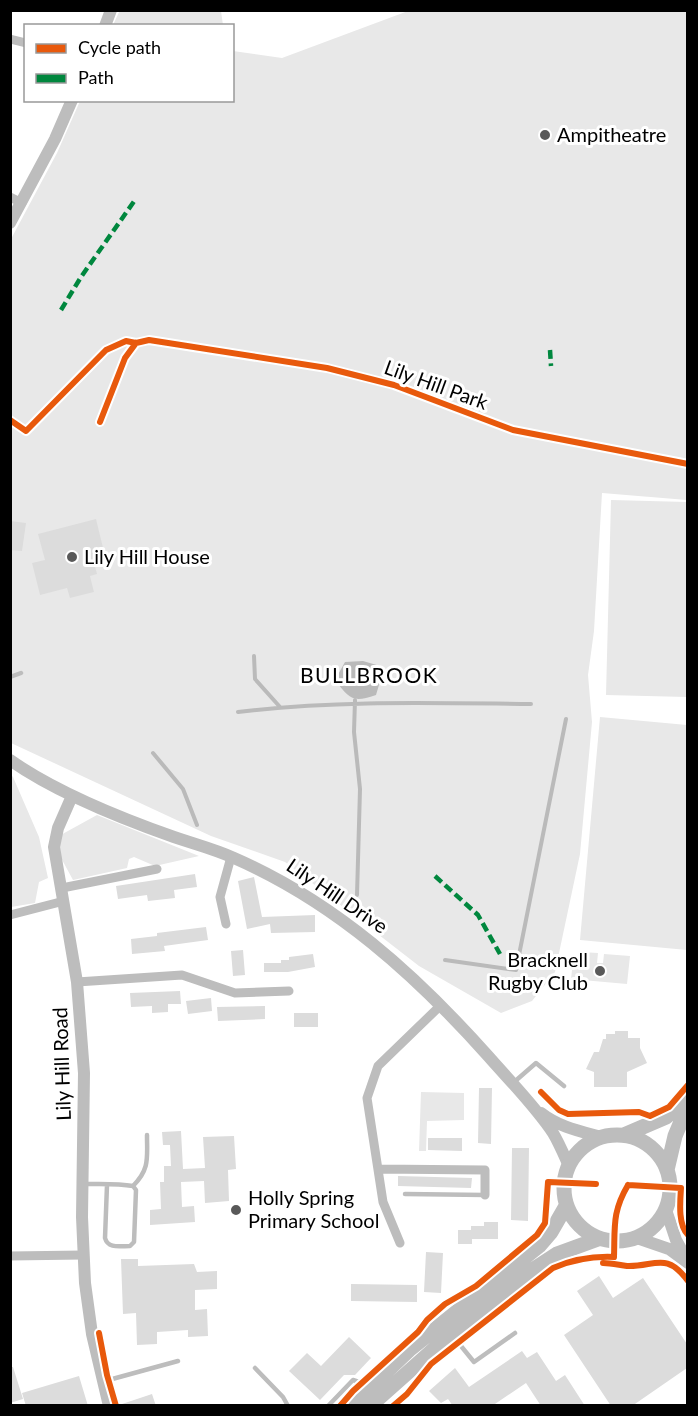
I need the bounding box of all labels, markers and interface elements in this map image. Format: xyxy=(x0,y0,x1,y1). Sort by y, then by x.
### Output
legend xyxy=(24,24,234,102)
text: Cycle path xyxy=(78,36,161,58)
text: Path xyxy=(78,66,114,88)
place label: Ampitheatre xyxy=(557,122,666,146)
marker: Ampitheatre xyxy=(538,128,552,142)
street label: Lily Hill Park xyxy=(381,354,492,414)
place label: Lily Hill House xyxy=(84,544,210,568)
marker: Lily Hill House xyxy=(65,550,79,564)
district label: BULLBROOK xyxy=(300,662,438,687)
street label: Lily Hill Drive xyxy=(282,853,393,938)
place label: Bracknell Rugby Club xyxy=(488,947,588,994)
marker: Bracknell Rugby Club xyxy=(593,964,607,978)
street label: Lily Hill Road xyxy=(47,1007,75,1121)
place label: Holly Spring Primary School xyxy=(248,1185,379,1232)
marker: Holly Spring Primary School xyxy=(229,1203,243,1217)

